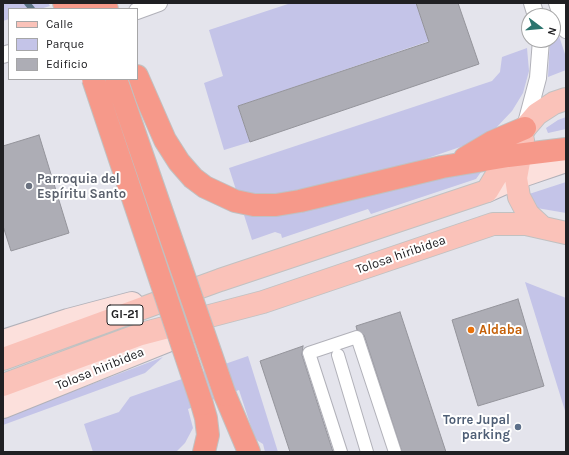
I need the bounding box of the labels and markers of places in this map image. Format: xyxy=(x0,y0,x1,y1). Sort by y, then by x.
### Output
place label: Parroquia del Espíritu Santo xyxy=(37,171,126,202)
marker: Parroquia del Espíritu Santo xyxy=(24,181,34,191)
place label: Aldaba xyxy=(479,322,522,338)
marker: Aldaba xyxy=(466,325,476,335)
place label: Torre Jupal parking xyxy=(443,412,510,443)
marker: Torre Jupal parking xyxy=(513,422,523,432)

